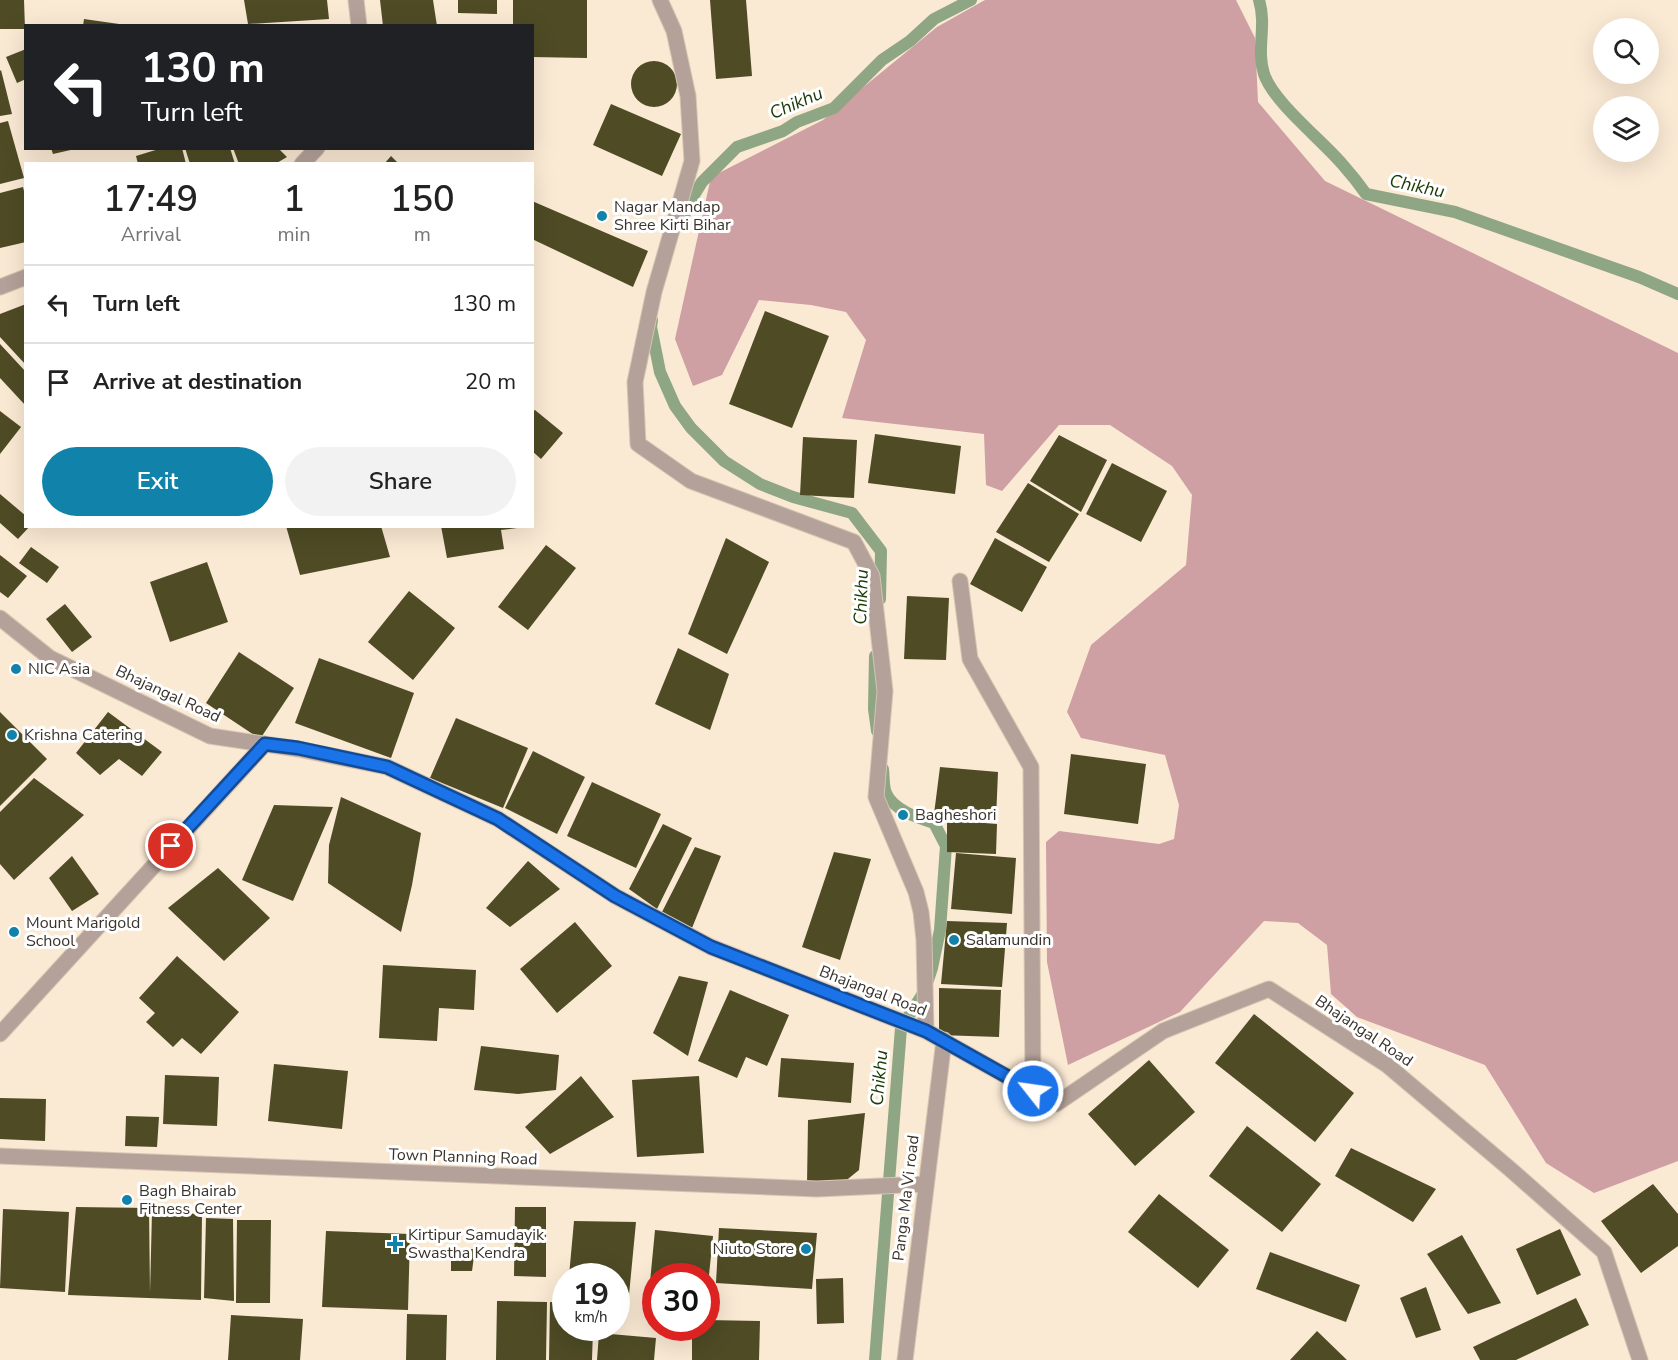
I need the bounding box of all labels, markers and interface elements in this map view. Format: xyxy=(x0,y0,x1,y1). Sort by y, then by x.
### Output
map controls xyxy=(1593,18,1659,162)
button: search xyxy=(1593,18,1659,84)
text: 130 m xyxy=(141,40,265,97)
icon: left xyxy=(42,48,120,126)
water label: Chikhu xyxy=(766,81,826,125)
text: Turn left xyxy=(141,94,242,131)
button: layers xyxy=(1593,96,1659,162)
water label: Chikhu xyxy=(1387,168,1447,204)
text: 17:49 xyxy=(103,175,198,224)
text: 1 xyxy=(283,175,305,224)
text: 150 xyxy=(390,175,455,224)
place label: Nagar Mandap Shree Kirti Bihar xyxy=(614,196,731,236)
marker: Nagar Mandap Shree Kirti Bihar xyxy=(595,209,609,223)
text: Arrival xyxy=(121,221,181,248)
text: min xyxy=(278,221,311,248)
text: m xyxy=(414,221,431,248)
icon: left xyxy=(42,288,75,321)
text: Turn left xyxy=(93,289,180,319)
text: 130 m xyxy=(452,289,516,319)
icon: arrive xyxy=(42,366,75,399)
text: Arrive at destination xyxy=(93,367,302,397)
text: 20 m xyxy=(465,367,516,397)
button: Exit xyxy=(42,447,273,516)
button: Share xyxy=(285,447,516,516)
water label: Chikhu xyxy=(848,569,874,625)
place label: NIC Asia xyxy=(28,658,90,680)
street label: Bhajangal Road xyxy=(112,660,224,728)
marker: NIC Asia xyxy=(9,662,23,676)
place label: Krishna Catering xyxy=(24,724,143,746)
marker: Krishna Catering xyxy=(5,728,19,742)
place label: Bagheshori xyxy=(915,804,996,826)
marker: Bagheshori xyxy=(896,808,910,822)
pin xyxy=(145,820,196,871)
icon: arrive xyxy=(154,829,187,862)
place label: Mount Marigold School xyxy=(26,912,140,952)
marker: Mount Marigold School xyxy=(7,925,21,939)
place label: Salamundin xyxy=(966,929,1051,951)
marker: Salamundin xyxy=(947,933,961,947)
street label: Bhajangal Road xyxy=(816,960,930,1022)
street label: Bhajangal Road xyxy=(1311,990,1417,1072)
water label: Chikhu xyxy=(865,1049,893,1107)
position arrow xyxy=(1001,1059,1065,1123)
street label: Panga Ma Vi road xyxy=(887,1134,925,1262)
street label: Town Planning Road xyxy=(388,1143,538,1171)
place label: Bagh Bhairab Fitness Center xyxy=(139,1180,242,1220)
marker: Bagh Bhairab Fitness Center xyxy=(120,1193,134,1207)
place label: Kirtipur Samudayik Swastha Kendra xyxy=(408,1224,545,1264)
marker: Kirtipur Samudayik Swastha Kendra xyxy=(386,1235,404,1253)
place label: Niuto Store xyxy=(713,1238,794,1260)
marker: Niuto Store xyxy=(799,1242,813,1256)
speed limit sign: 30 xyxy=(642,1263,720,1341)
text: 19 xyxy=(573,1274,609,1315)
text: km/h xyxy=(574,1307,608,1327)

